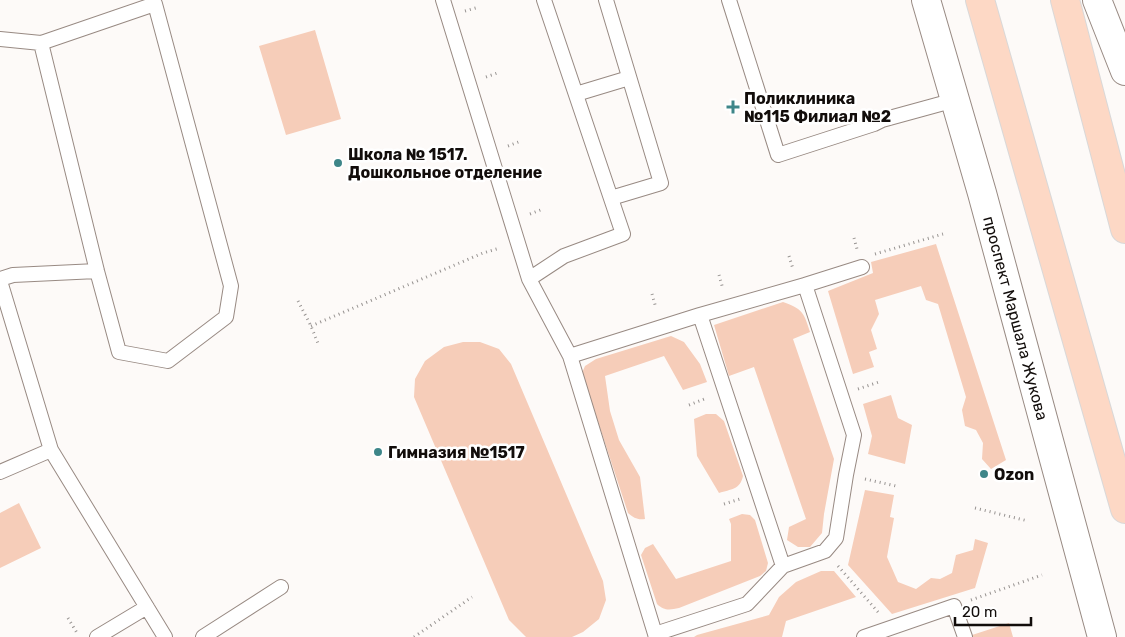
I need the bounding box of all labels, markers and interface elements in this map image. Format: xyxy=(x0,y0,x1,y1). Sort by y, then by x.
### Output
place label: Поликлиника №115 Филиал №2 xyxy=(744,89,891,126)
marker: Поликлиника №115 Филиал №2 xyxy=(726,100,740,114)
place label: Школа № 1517. Дошкольное отделение xyxy=(348,145,542,182)
marker: Школа № 1517. Дошкольное отделение xyxy=(332,157,344,169)
street label: проспект Маршала Жукова xyxy=(979,214,1052,422)
place label: Гимназия №1517 xyxy=(388,443,525,462)
marker: Гимназия №1517 xyxy=(372,446,384,458)
place label: Ozon xyxy=(994,465,1034,484)
marker: Ozon xyxy=(978,468,990,480)
scale bar xyxy=(955,594,1031,626)
text: 20 m xyxy=(962,603,997,621)

